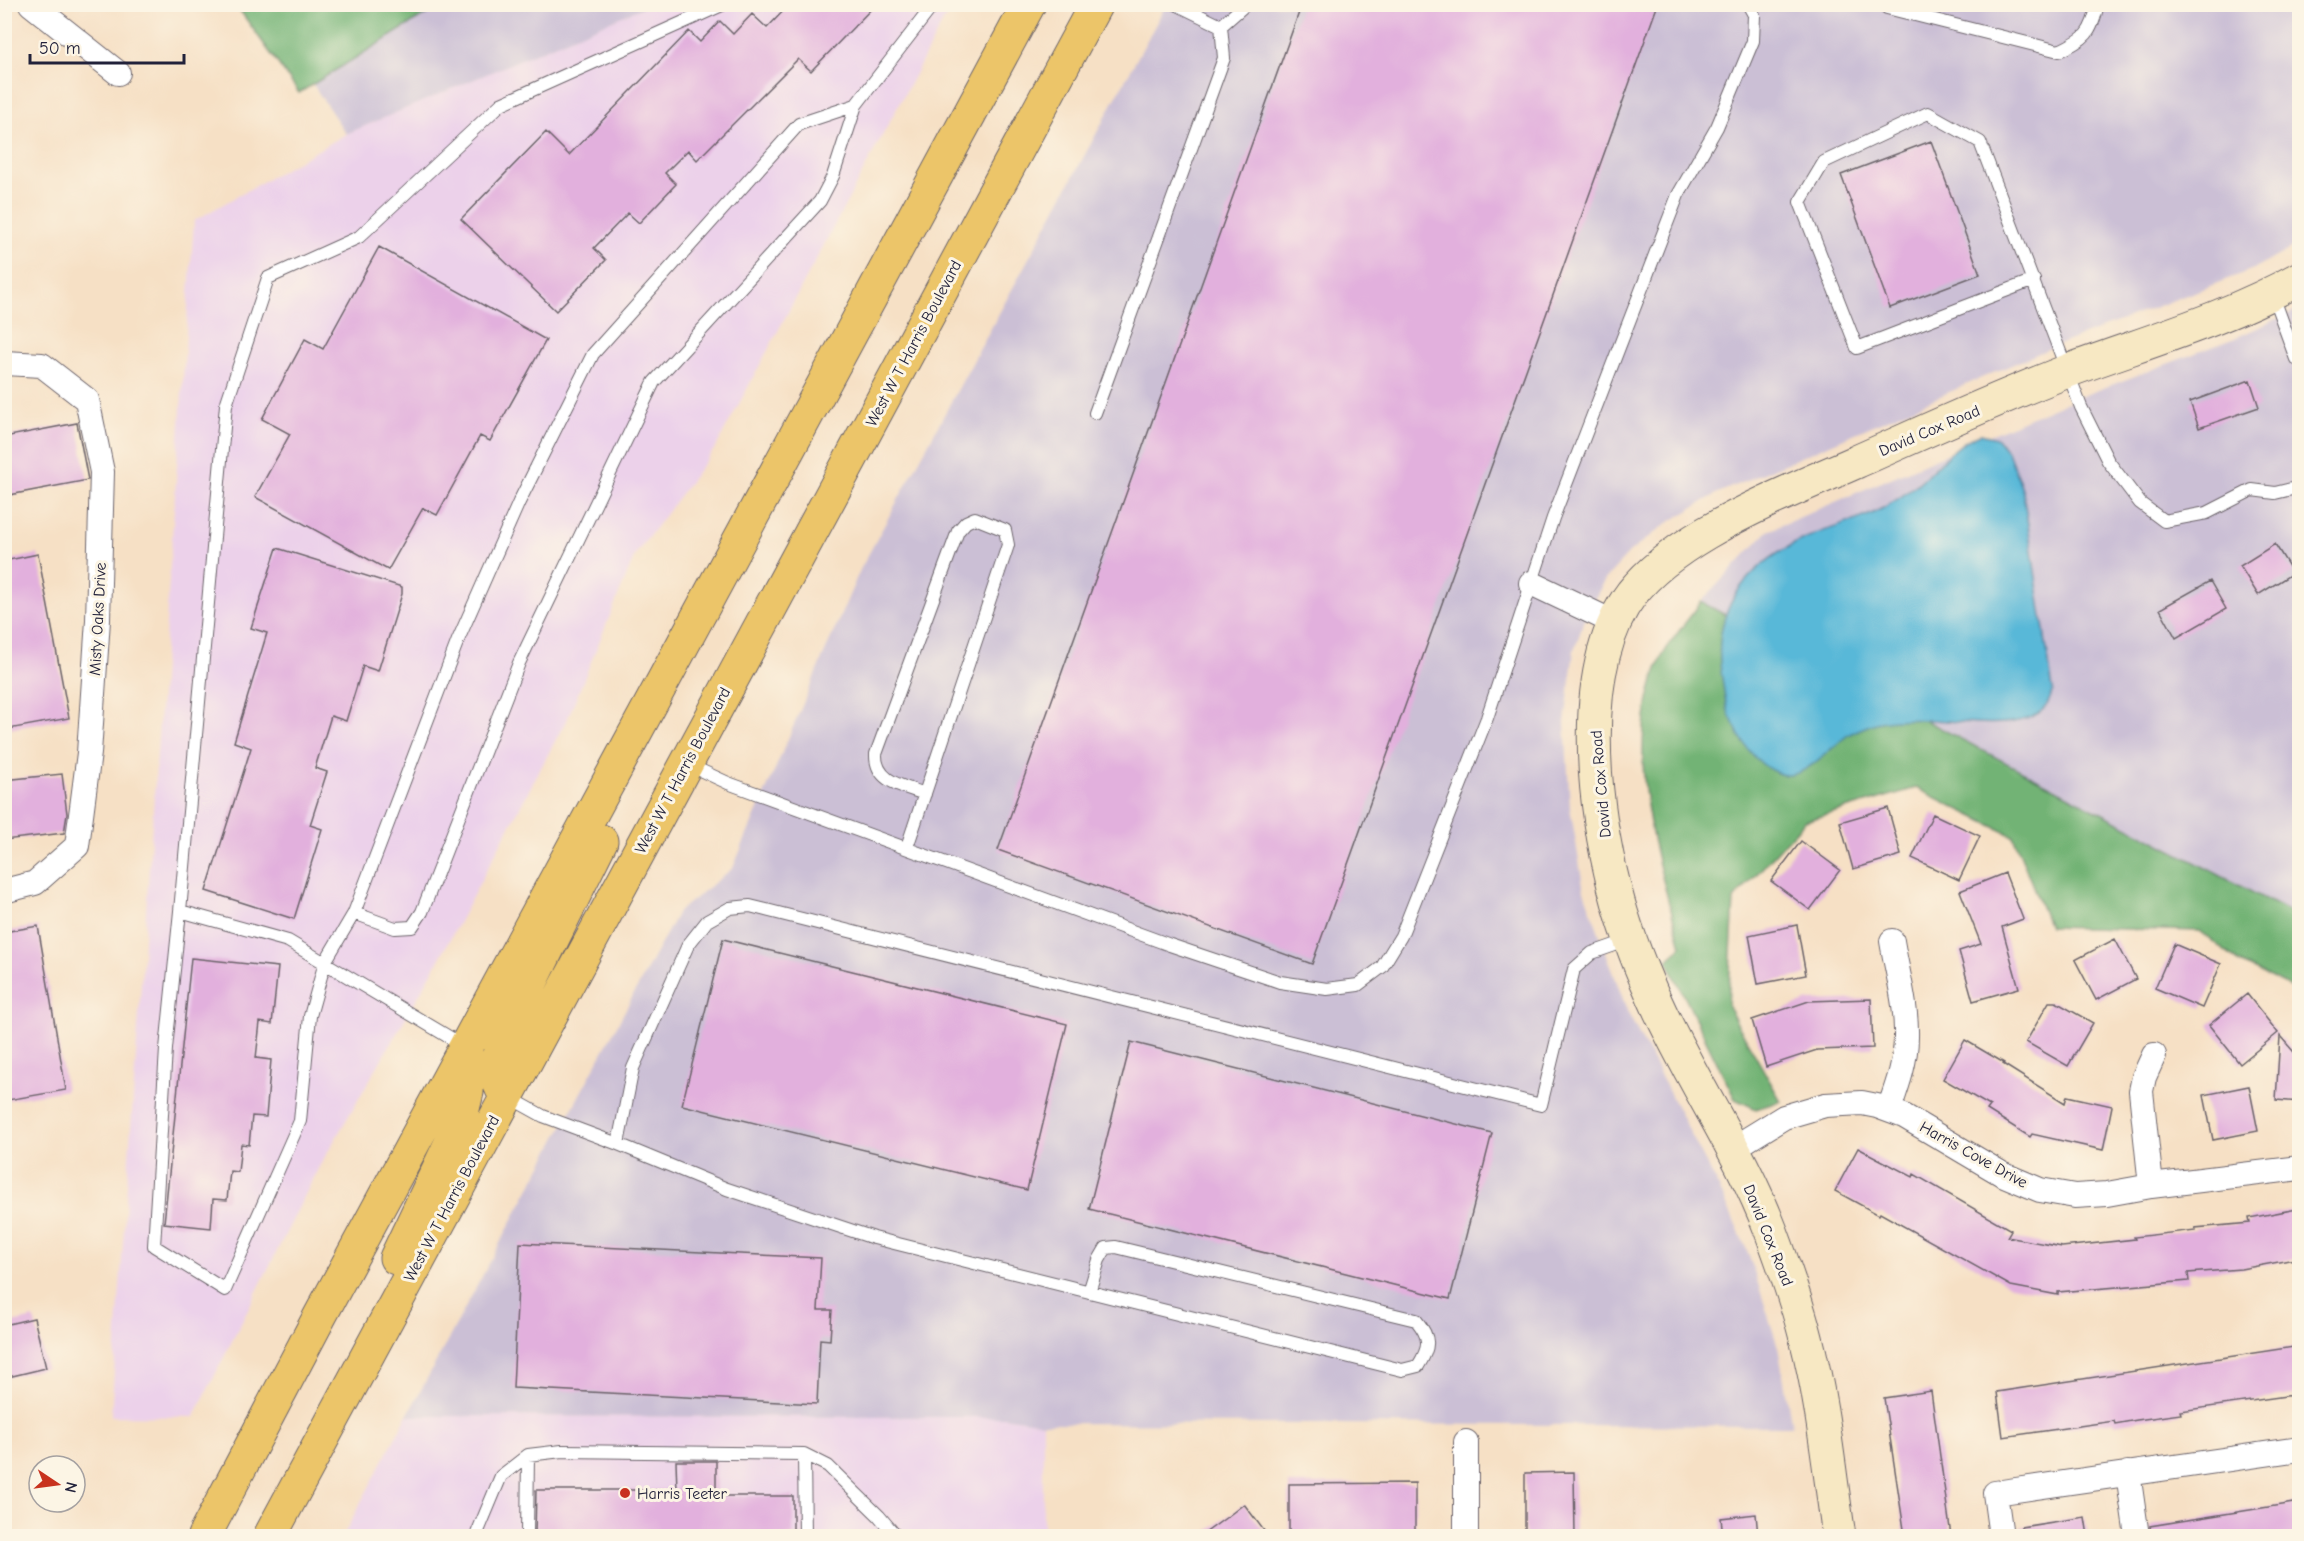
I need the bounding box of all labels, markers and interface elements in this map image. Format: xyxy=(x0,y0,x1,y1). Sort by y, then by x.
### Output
scale bar xyxy=(30,27,184,65)
text: 50 m xyxy=(39,38,81,59)
street label: West W T Harris Boulevard xyxy=(862,257,965,430)
street label: David Cox Road xyxy=(1876,402,1983,460)
street label: Misty Oaks Drive xyxy=(86,562,110,676)
street label: West W T Harris Boulevard xyxy=(631,684,734,857)
street label: David Cox Road xyxy=(1587,729,1615,838)
street label: West W T Harris Boulevard xyxy=(400,1112,503,1285)
street label: Harris Cove Drive xyxy=(1916,1118,2031,1192)
street label: David Cox Road xyxy=(1740,1182,1797,1289)
north arrow xyxy=(27,1454,87,1514)
text: N xyxy=(61,1480,81,1494)
place label: Harris Teeter xyxy=(637,1485,727,1503)
marker: Harris Teeter xyxy=(618,1486,632,1500)

